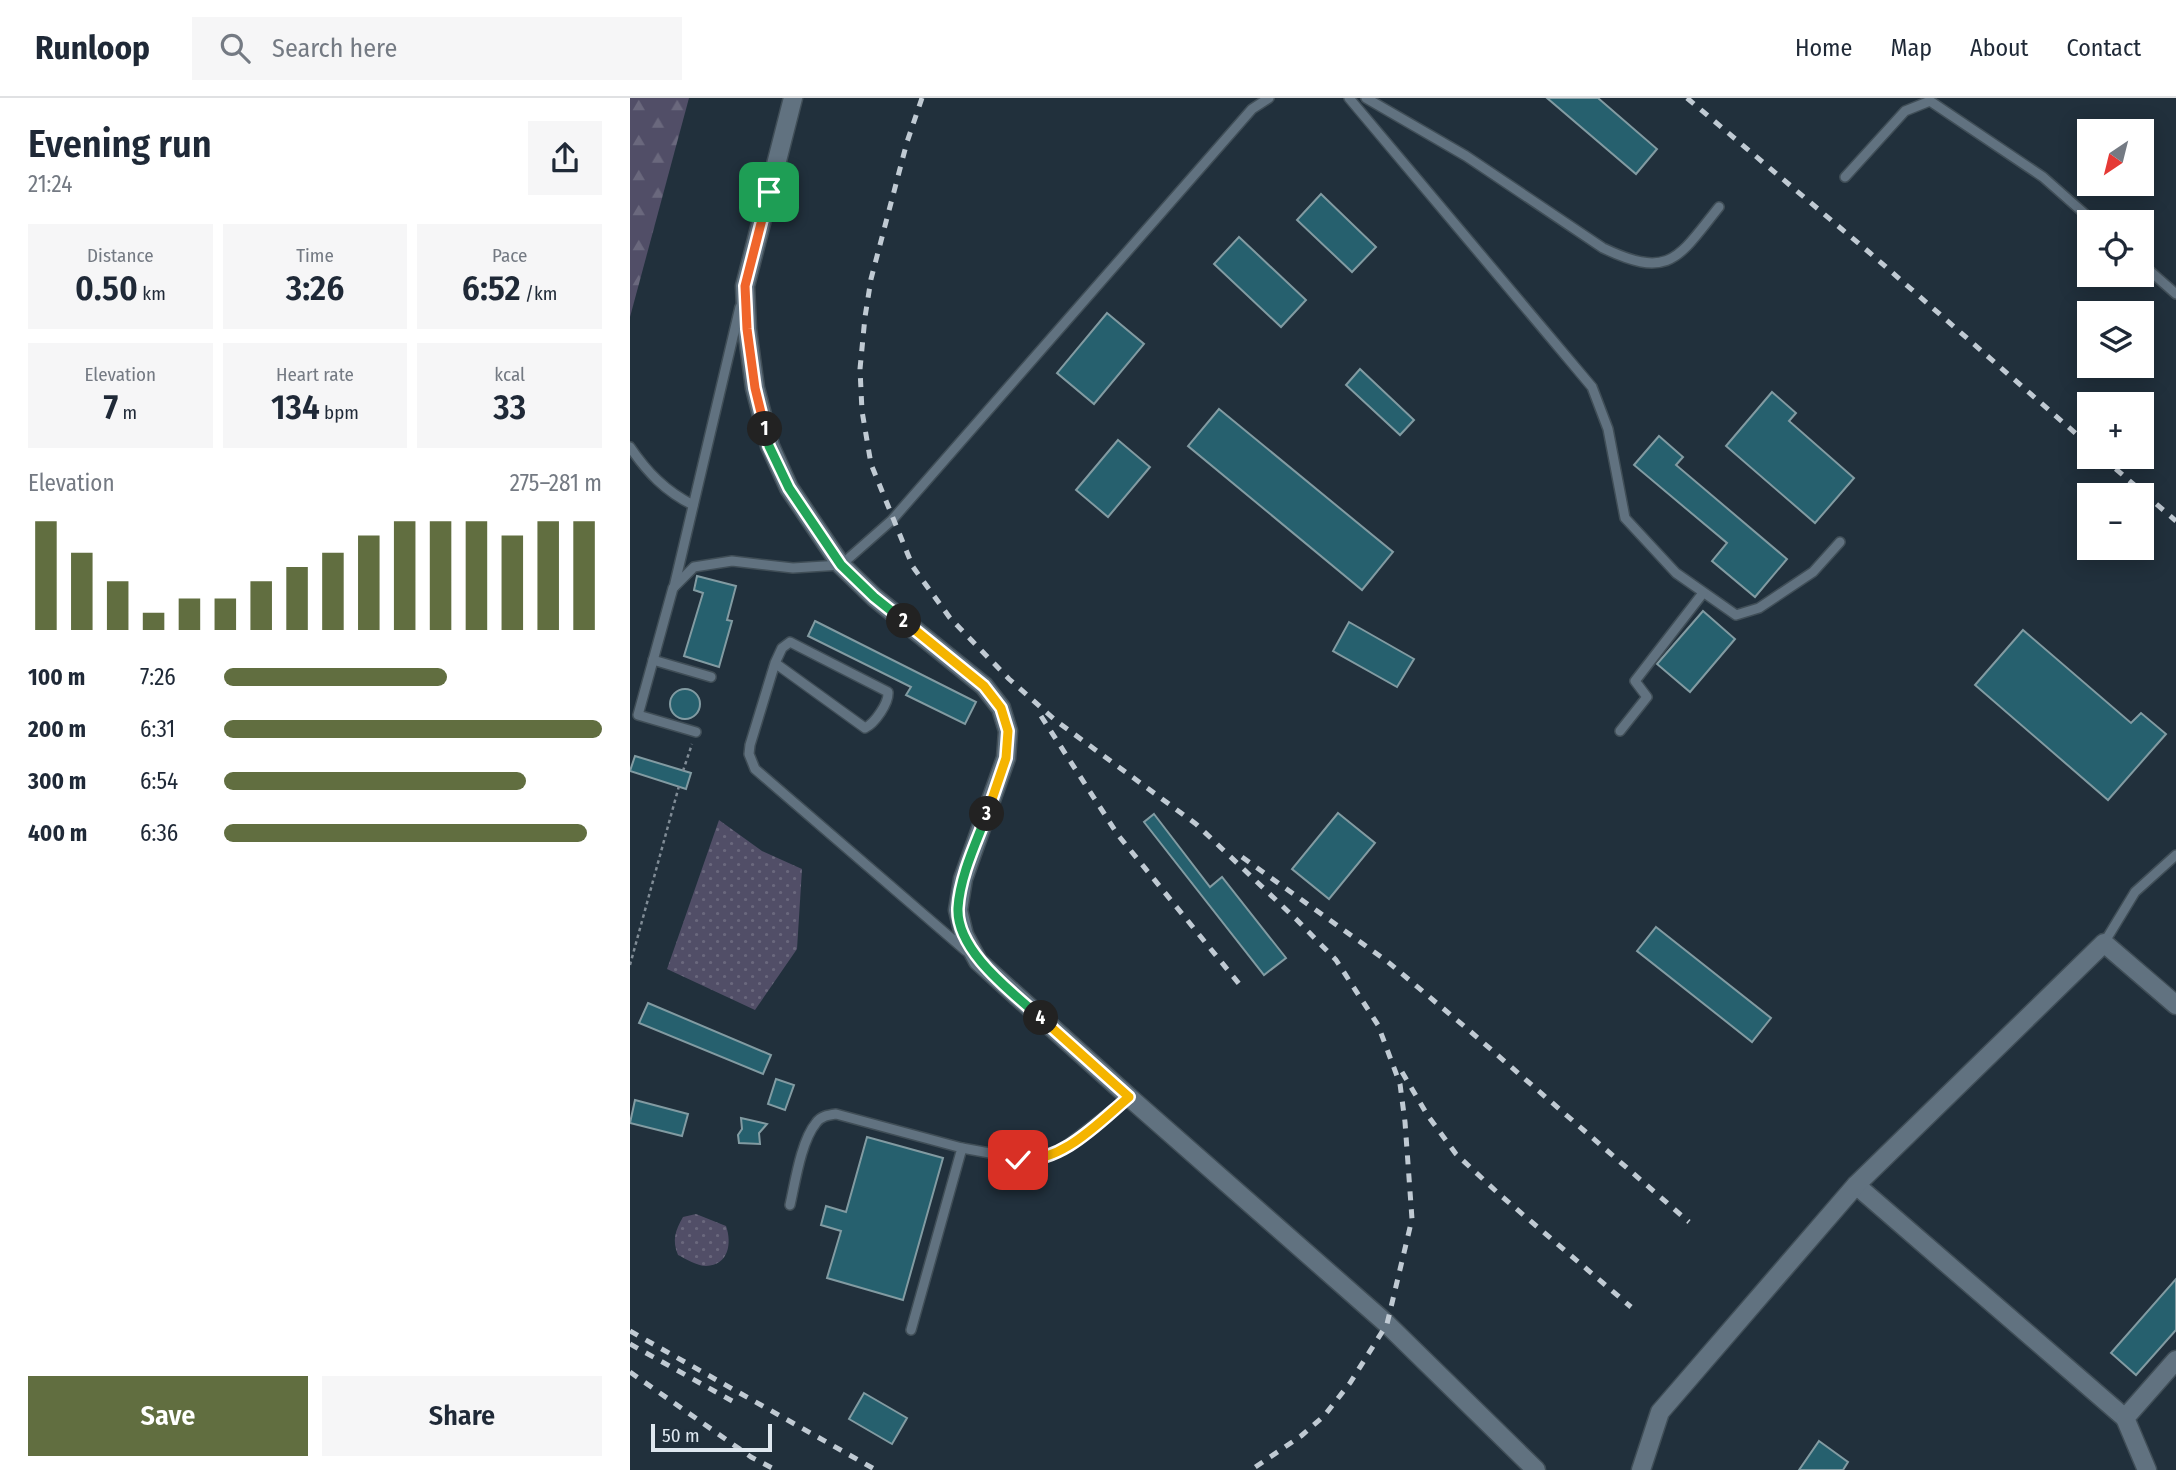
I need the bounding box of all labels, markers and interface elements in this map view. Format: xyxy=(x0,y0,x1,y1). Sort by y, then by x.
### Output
search box xyxy=(192,17,682,80)
text: Runloop xyxy=(35,28,150,68)
icon: search xyxy=(216,29,254,67)
text: Search here xyxy=(272,33,397,64)
text: Home xyxy=(1795,34,1852,62)
text: Map xyxy=(1890,34,1932,62)
text: About xyxy=(1970,34,2028,62)
text: Contact xyxy=(2066,34,2141,62)
north arrow xyxy=(2077,119,2154,196)
map controls xyxy=(2077,119,2154,560)
text: Evening run xyxy=(28,121,212,167)
button: share xyxy=(528,121,602,195)
pin xyxy=(739,162,799,222)
text: 21:24 xyxy=(28,170,72,198)
icon: arrive xyxy=(750,173,788,211)
button: locate xyxy=(2077,210,2154,287)
text: Distance xyxy=(87,244,154,267)
text: Time xyxy=(296,244,334,267)
text: Pace xyxy=(492,244,527,267)
text: 0.50 xyxy=(75,267,138,309)
text: 3:26 xyxy=(286,267,344,309)
text: 6:52 xyxy=(462,267,521,309)
text: km xyxy=(138,282,166,305)
text: /km xyxy=(521,282,557,305)
button: layers xyxy=(2077,301,2154,378)
text: Elevation xyxy=(85,363,156,386)
text: Heart rate xyxy=(276,363,354,386)
text: kcal xyxy=(494,363,525,386)
text: 7 xyxy=(103,386,118,428)
text: 134 xyxy=(271,386,320,428)
text: 33 xyxy=(493,386,526,428)
button: + xyxy=(2077,392,2154,469)
text: m xyxy=(118,401,137,424)
text: bpm xyxy=(320,401,359,424)
pin: 1 xyxy=(748,412,782,446)
text: 1 xyxy=(760,417,769,440)
text: Elevation xyxy=(28,469,115,497)
text: 275–281 m xyxy=(510,469,602,497)
button: − xyxy=(2077,483,2154,560)
pin: 2 xyxy=(886,603,922,638)
text: 2 xyxy=(899,609,908,632)
text: 100 m xyxy=(28,663,85,691)
text: 7:26 xyxy=(140,663,176,691)
text: 200 m xyxy=(28,715,86,743)
text: 6:31 xyxy=(140,715,175,743)
text: 300 m xyxy=(28,767,86,795)
text: 6:54 xyxy=(140,767,178,795)
pin: 3 xyxy=(970,796,1004,832)
text: 3 xyxy=(982,802,991,825)
text: 400 m xyxy=(28,819,87,847)
text: 6:36 xyxy=(140,819,178,847)
pin: 4 xyxy=(1024,1000,1058,1035)
text: 4 xyxy=(1036,1006,1045,1029)
pin xyxy=(988,1130,1048,1190)
icon: check xyxy=(999,1141,1037,1179)
button: Save xyxy=(28,1376,308,1456)
button: Share xyxy=(322,1376,602,1456)
scale bar xyxy=(651,1421,772,1453)
text: 50 m xyxy=(662,1424,700,1447)

